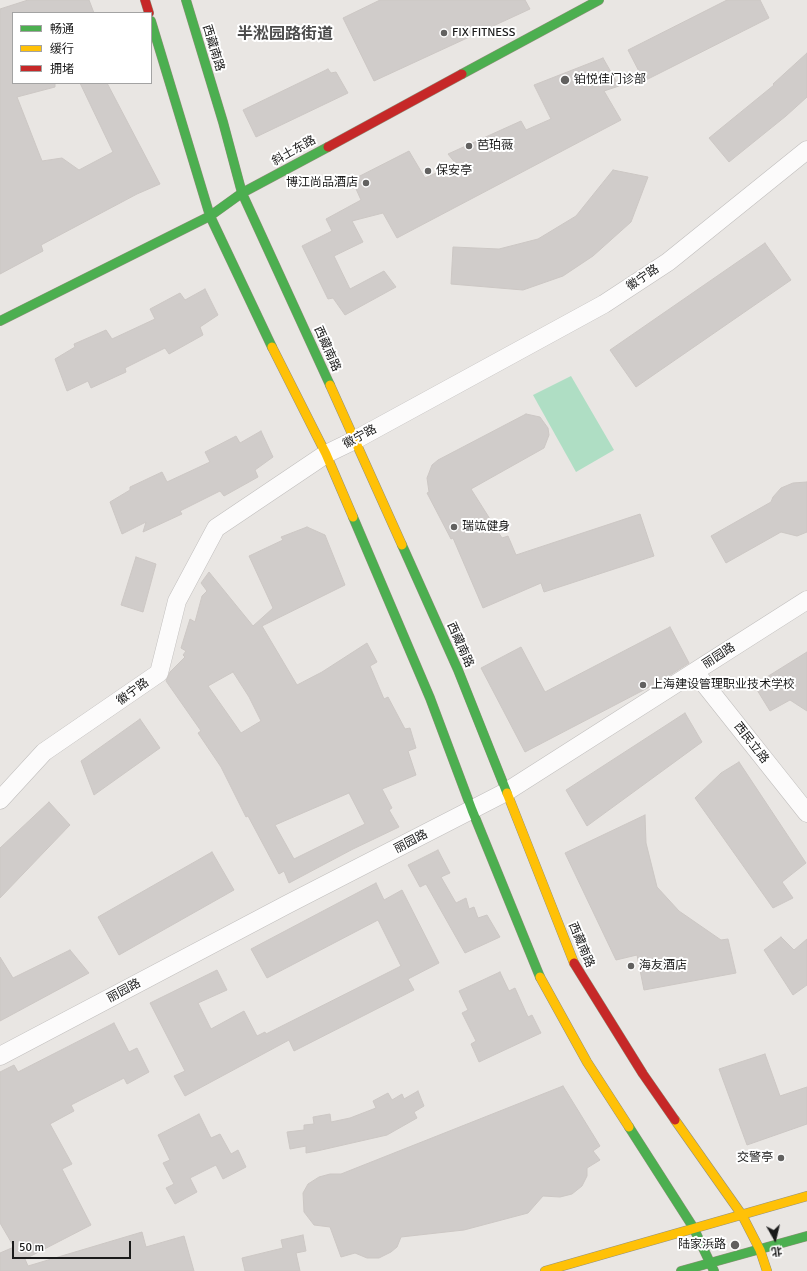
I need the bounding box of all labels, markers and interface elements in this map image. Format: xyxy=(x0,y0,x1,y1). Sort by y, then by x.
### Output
legend xyxy=(12,12,152,84)
text: 畅通 xyxy=(50,22,74,37)
street label: 西藏南路 xyxy=(199,23,227,73)
district label: 半淞园路街道 xyxy=(237,25,333,45)
place label: FIX FITNESS xyxy=(452,26,515,40)
marker: FIX FITNESS xyxy=(439,28,449,38)
text: 缓行 xyxy=(50,42,74,57)
text: 拥堵 xyxy=(50,62,74,77)
place label: 铂悦佳门诊部 xyxy=(574,73,646,87)
marker: 铂悦佳门诊部 xyxy=(559,74,571,86)
street label: 斜土东路 xyxy=(270,133,318,169)
place label: 芭珀薇 xyxy=(477,139,513,153)
marker: 芭珀薇 xyxy=(464,141,474,151)
place label: 保安亭 xyxy=(436,164,472,178)
marker: 保安亭 xyxy=(423,166,433,176)
place label: 博江尚品酒店 xyxy=(286,176,358,190)
marker: 博江尚品酒店 xyxy=(361,178,371,188)
street label: 徽宁路 xyxy=(624,262,662,294)
street label: 西藏南路 xyxy=(311,324,343,374)
street label: 徽宁路 xyxy=(341,422,379,452)
place label: 瑞竑健身 xyxy=(462,520,510,534)
marker: 瑞竑健身 xyxy=(449,522,459,532)
street label: 西藏南路 xyxy=(444,620,476,670)
street label: 丽园路 xyxy=(700,640,738,672)
street label: 徽宁路 xyxy=(114,676,152,708)
place label: 上海建设管理职业技术学校 xyxy=(651,678,795,692)
marker: 上海建设管理职业技术学校 xyxy=(638,680,648,690)
street label: 西民立路 xyxy=(731,720,771,766)
street label: 丽园路 xyxy=(392,827,430,857)
street label: 西藏南路 xyxy=(565,920,597,970)
place label: 海友酒店 xyxy=(639,959,687,973)
marker: 海友酒店 xyxy=(626,961,636,971)
street label: 丽园路 xyxy=(105,976,143,1006)
place label: 交警亭 xyxy=(737,1151,773,1165)
marker: 交警亭 xyxy=(776,1153,786,1163)
north arrow xyxy=(755,1219,795,1259)
scale bar xyxy=(14,1233,133,1259)
place label: 陆家浜路 xyxy=(678,1238,726,1252)
marker: 陆家浜路 xyxy=(729,1239,741,1251)
text: 50 m xyxy=(19,1240,44,1255)
text: 北 xyxy=(770,1244,783,1259)

